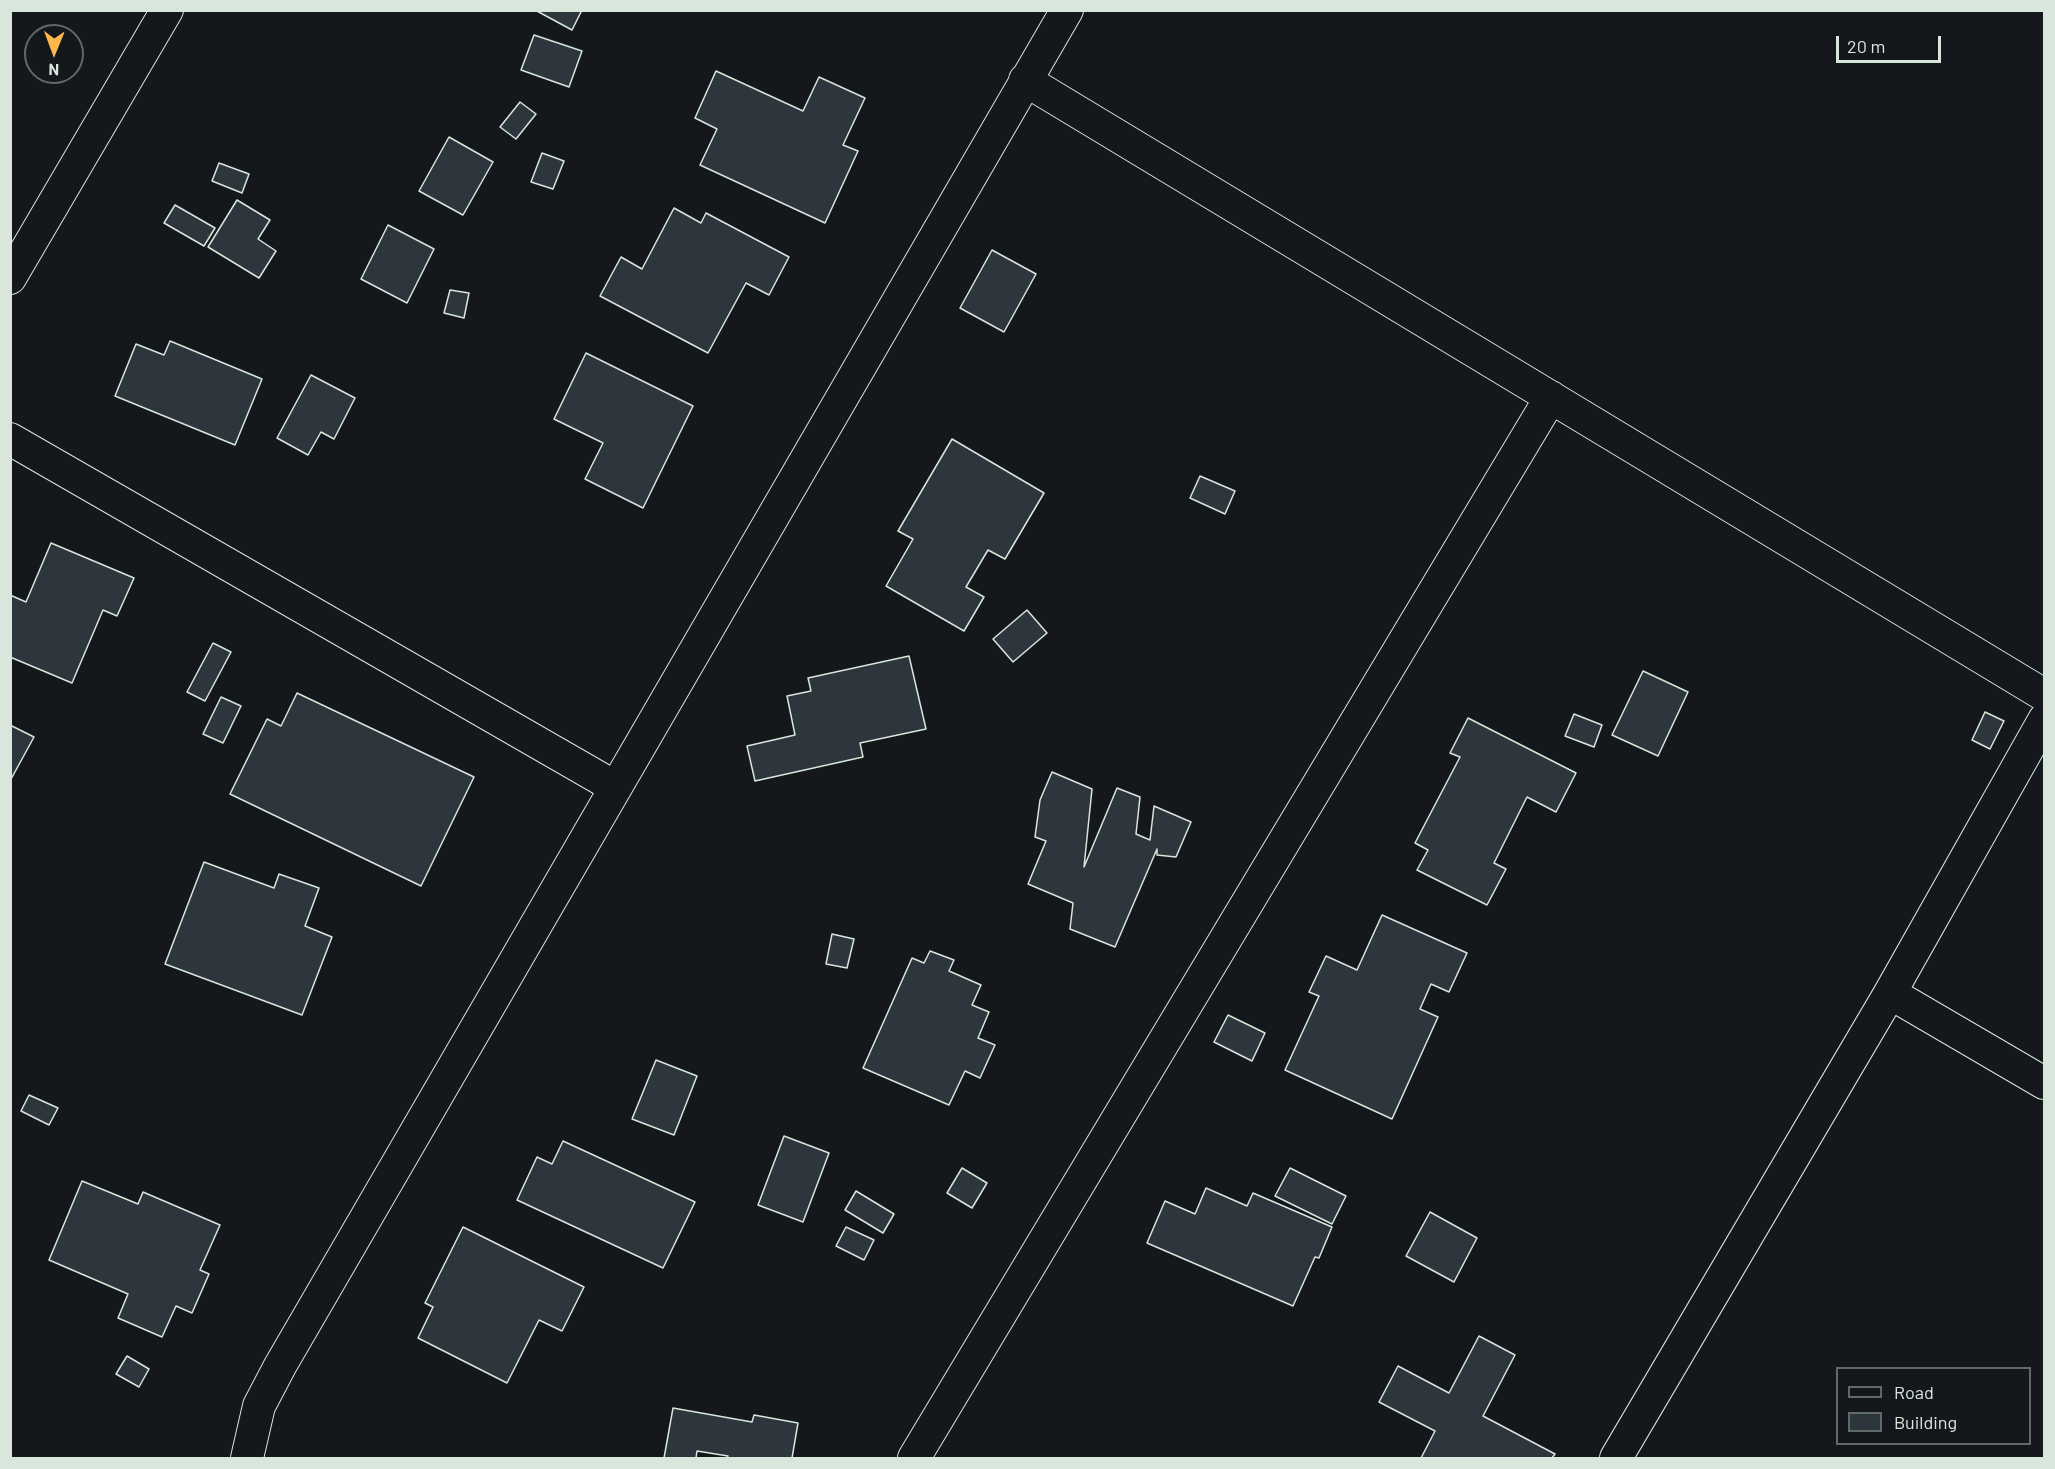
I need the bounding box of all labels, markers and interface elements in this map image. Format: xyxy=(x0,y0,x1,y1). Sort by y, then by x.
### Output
north arrow xyxy=(24,24,84,84)
scale bar xyxy=(1839,24,1944,62)
text: 20 m xyxy=(1847,35,1885,57)
text: N xyxy=(48,61,59,80)
legend xyxy=(1836,1367,2031,1445)
text: Road xyxy=(1894,1381,1934,1403)
text: Building xyxy=(1894,1411,1957,1433)

